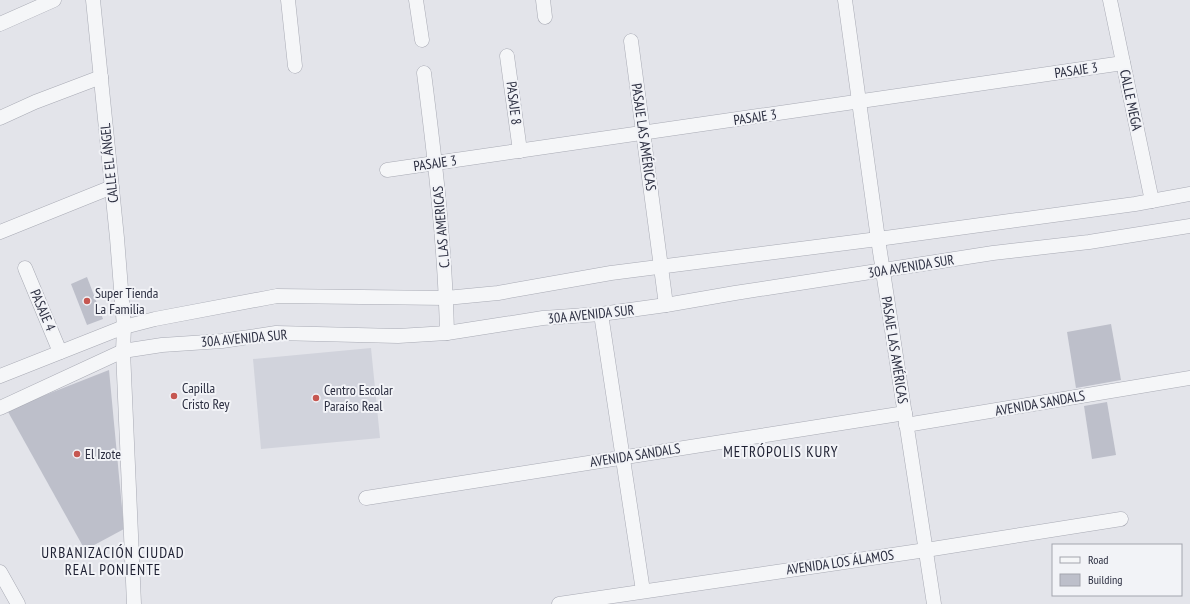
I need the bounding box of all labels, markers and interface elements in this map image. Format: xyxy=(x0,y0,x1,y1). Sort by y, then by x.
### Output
street label: PASAJE 3 xyxy=(1053,58,1099,82)
street label: CALLE MEGA xyxy=(1116,68,1146,132)
street label: PASAJE 8 xyxy=(502,80,526,126)
street label: PASAJE LAS AMÉRICAS xyxy=(628,82,660,192)
street label: PASAJE 3 xyxy=(732,105,778,129)
street label: CALLE EL ÁNGEL xyxy=(96,122,122,204)
street label: PASAJE 3 xyxy=(412,151,458,175)
street label: C. LAS AMERICAS xyxy=(428,185,454,269)
street label: 30A AVENIDA SUR xyxy=(867,250,956,282)
place label: Super Tienda La Familia xyxy=(95,284,158,318)
street label: PASAJE 4 xyxy=(26,286,60,334)
street label: PASAJE LAS AMÉRICAS xyxy=(878,295,912,405)
marker: Super Tienda La Familia xyxy=(82,296,92,306)
street label: 30A AVENIDA SUR xyxy=(547,300,635,327)
street label: 30A AVENIDA SUR xyxy=(200,325,288,351)
place label: Capilla Cristo Rey xyxy=(182,379,230,413)
place label: Centro Escolar Paraíso Real xyxy=(324,381,393,415)
street label: AVENIDA SANDALS xyxy=(994,386,1086,420)
marker: Capilla Cristo Rey xyxy=(169,391,179,401)
marker: Centro Escolar Paraíso Real xyxy=(311,393,321,403)
street label: AVENIDA SANDALS xyxy=(589,439,681,471)
district label: METRÓPOLIS KURY xyxy=(723,442,839,461)
place label: El Izote xyxy=(85,445,121,463)
marker: El Izote xyxy=(72,449,82,459)
district label: URBANIZACIÓN CIUDAD REAL PONIENTE xyxy=(41,543,185,579)
legend xyxy=(1052,544,1182,596)
street label: AVENIDA LOS ÁLAMOS xyxy=(785,546,895,578)
text: Road xyxy=(1088,552,1108,567)
text: Building xyxy=(1088,572,1123,587)

